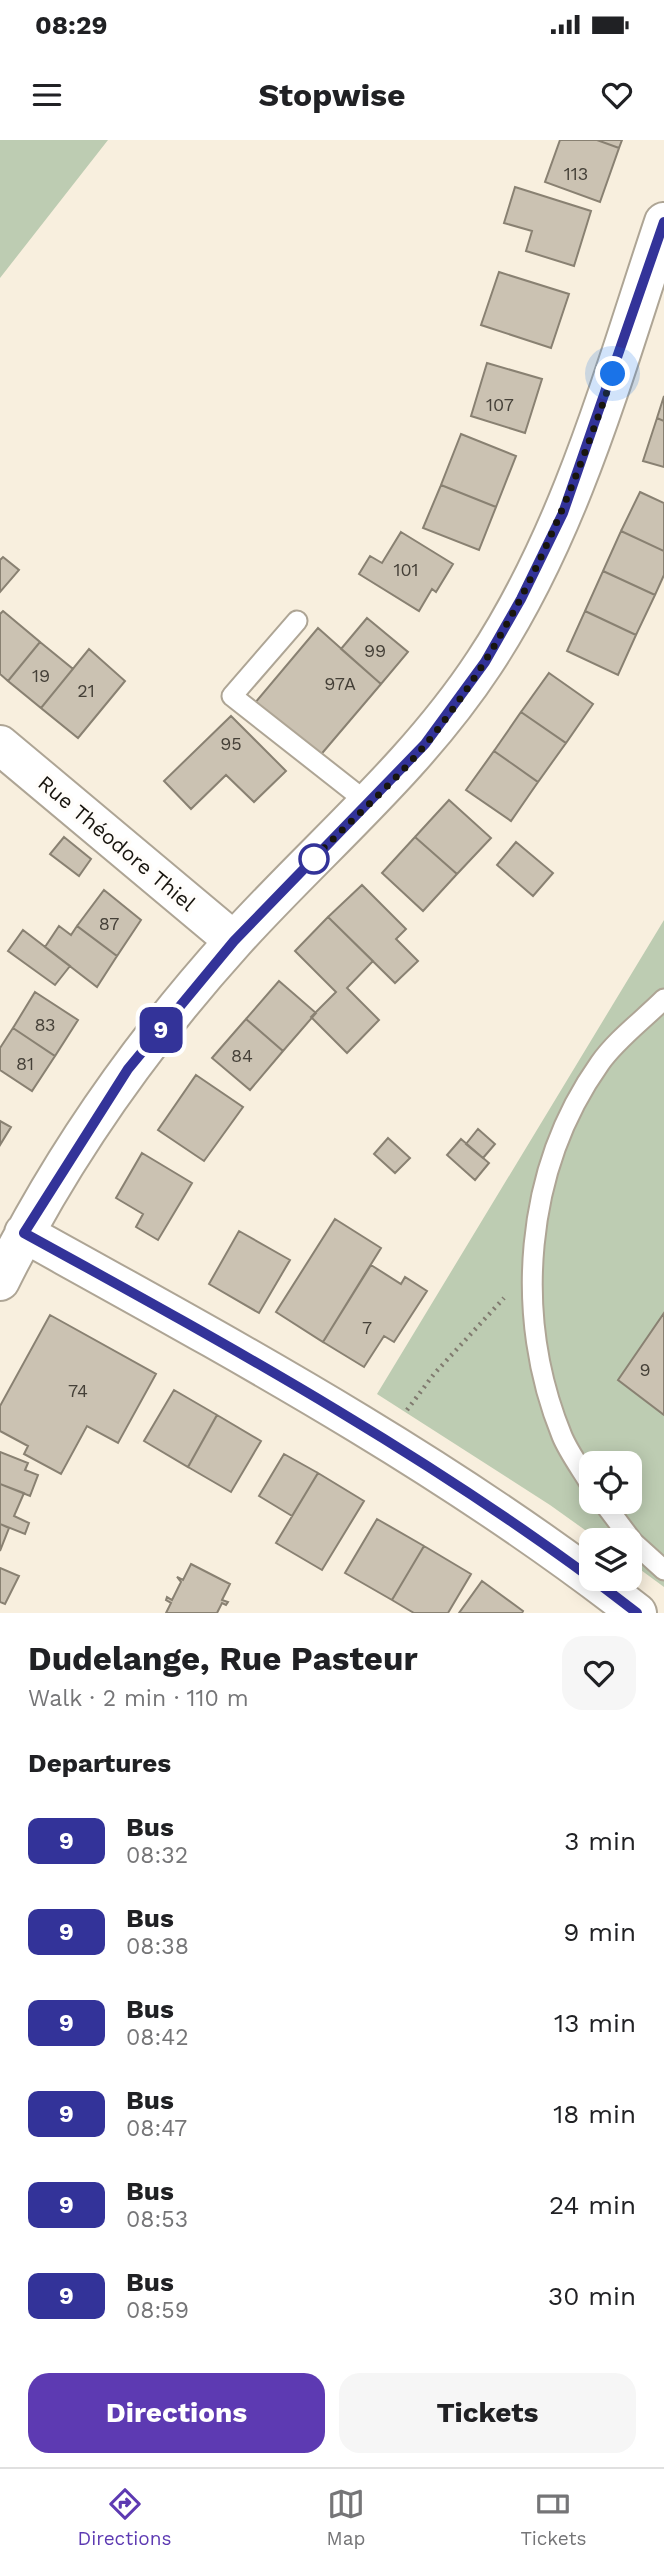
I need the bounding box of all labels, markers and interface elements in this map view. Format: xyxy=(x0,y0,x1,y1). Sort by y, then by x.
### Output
text: 08:29 xyxy=(35,10,107,40)
icon: menu xyxy=(28,76,66,114)
text: Stopwise xyxy=(258,76,406,114)
icon: heart xyxy=(598,76,636,114)
house number: 113 xyxy=(564,163,588,184)
your location xyxy=(595,356,630,391)
house number: 107 xyxy=(486,394,514,415)
house number: 101 xyxy=(393,559,419,580)
house number: 99 xyxy=(364,640,386,661)
house number: 19 xyxy=(32,665,50,686)
house number: 97A xyxy=(324,673,356,694)
house number: 21 xyxy=(77,680,95,701)
house number: 95 xyxy=(220,733,242,754)
street label: Rue Théodore Thiel xyxy=(33,770,201,916)
unlabelled marker xyxy=(299,844,329,874)
house number: 87 xyxy=(99,913,119,934)
line badge: 9 xyxy=(138,1007,184,1053)
house number: 83 xyxy=(34,1014,56,1035)
text: 9 xyxy=(154,1016,168,1044)
house number: 84 xyxy=(231,1045,253,1066)
house number: 81 xyxy=(16,1053,34,1074)
house number: 7 xyxy=(362,1317,372,1338)
house number: 9 xyxy=(639,1359,651,1380)
house number: 74 xyxy=(68,1380,88,1401)
map controls xyxy=(579,1451,642,1591)
button: locate xyxy=(579,1451,642,1514)
button: layers xyxy=(579,1528,642,1591)
button: heart xyxy=(562,1636,636,1710)
text: Dudelange, Rue Pasteur xyxy=(28,1639,418,1678)
text: Walk · 2 min · 110 m xyxy=(28,1685,249,1712)
text: Departures xyxy=(28,1748,171,1778)
text: Bus xyxy=(126,1812,174,1842)
text: 3 min xyxy=(564,1826,636,1856)
text: 9 xyxy=(59,1827,74,1855)
text: 08:32 xyxy=(126,1842,188,1869)
text: Bus xyxy=(126,1903,174,1933)
text: 9 min xyxy=(563,1917,636,1947)
text: 9 xyxy=(59,1918,74,1946)
text: 08:38 xyxy=(126,1933,189,1960)
text: Bus xyxy=(126,1994,174,2024)
text: 13 min xyxy=(554,2008,636,2038)
text: 9 xyxy=(59,2009,74,2037)
text: 08:42 xyxy=(126,2024,189,2051)
text: Bus xyxy=(126,2085,174,2115)
text: 18 min xyxy=(553,2099,636,2129)
text: 9 xyxy=(59,2100,74,2128)
text: 08:47 xyxy=(126,2115,187,2142)
text: Bus xyxy=(126,2176,174,2206)
text: 24 min xyxy=(549,2190,636,2220)
text: 9 xyxy=(59,2191,74,2219)
text: 08:53 xyxy=(126,2206,188,2233)
text: Bus xyxy=(126,2267,174,2297)
text: 30 min xyxy=(548,2281,636,2311)
text: 9 xyxy=(59,2282,74,2310)
text: 08:59 xyxy=(126,2297,189,2324)
button: Directions xyxy=(28,2373,325,2453)
button: Tickets xyxy=(339,2373,636,2453)
tab: Directions xyxy=(78,2485,171,2550)
tab: Map xyxy=(327,2485,365,2550)
tab: Tickets xyxy=(520,2485,586,2550)

